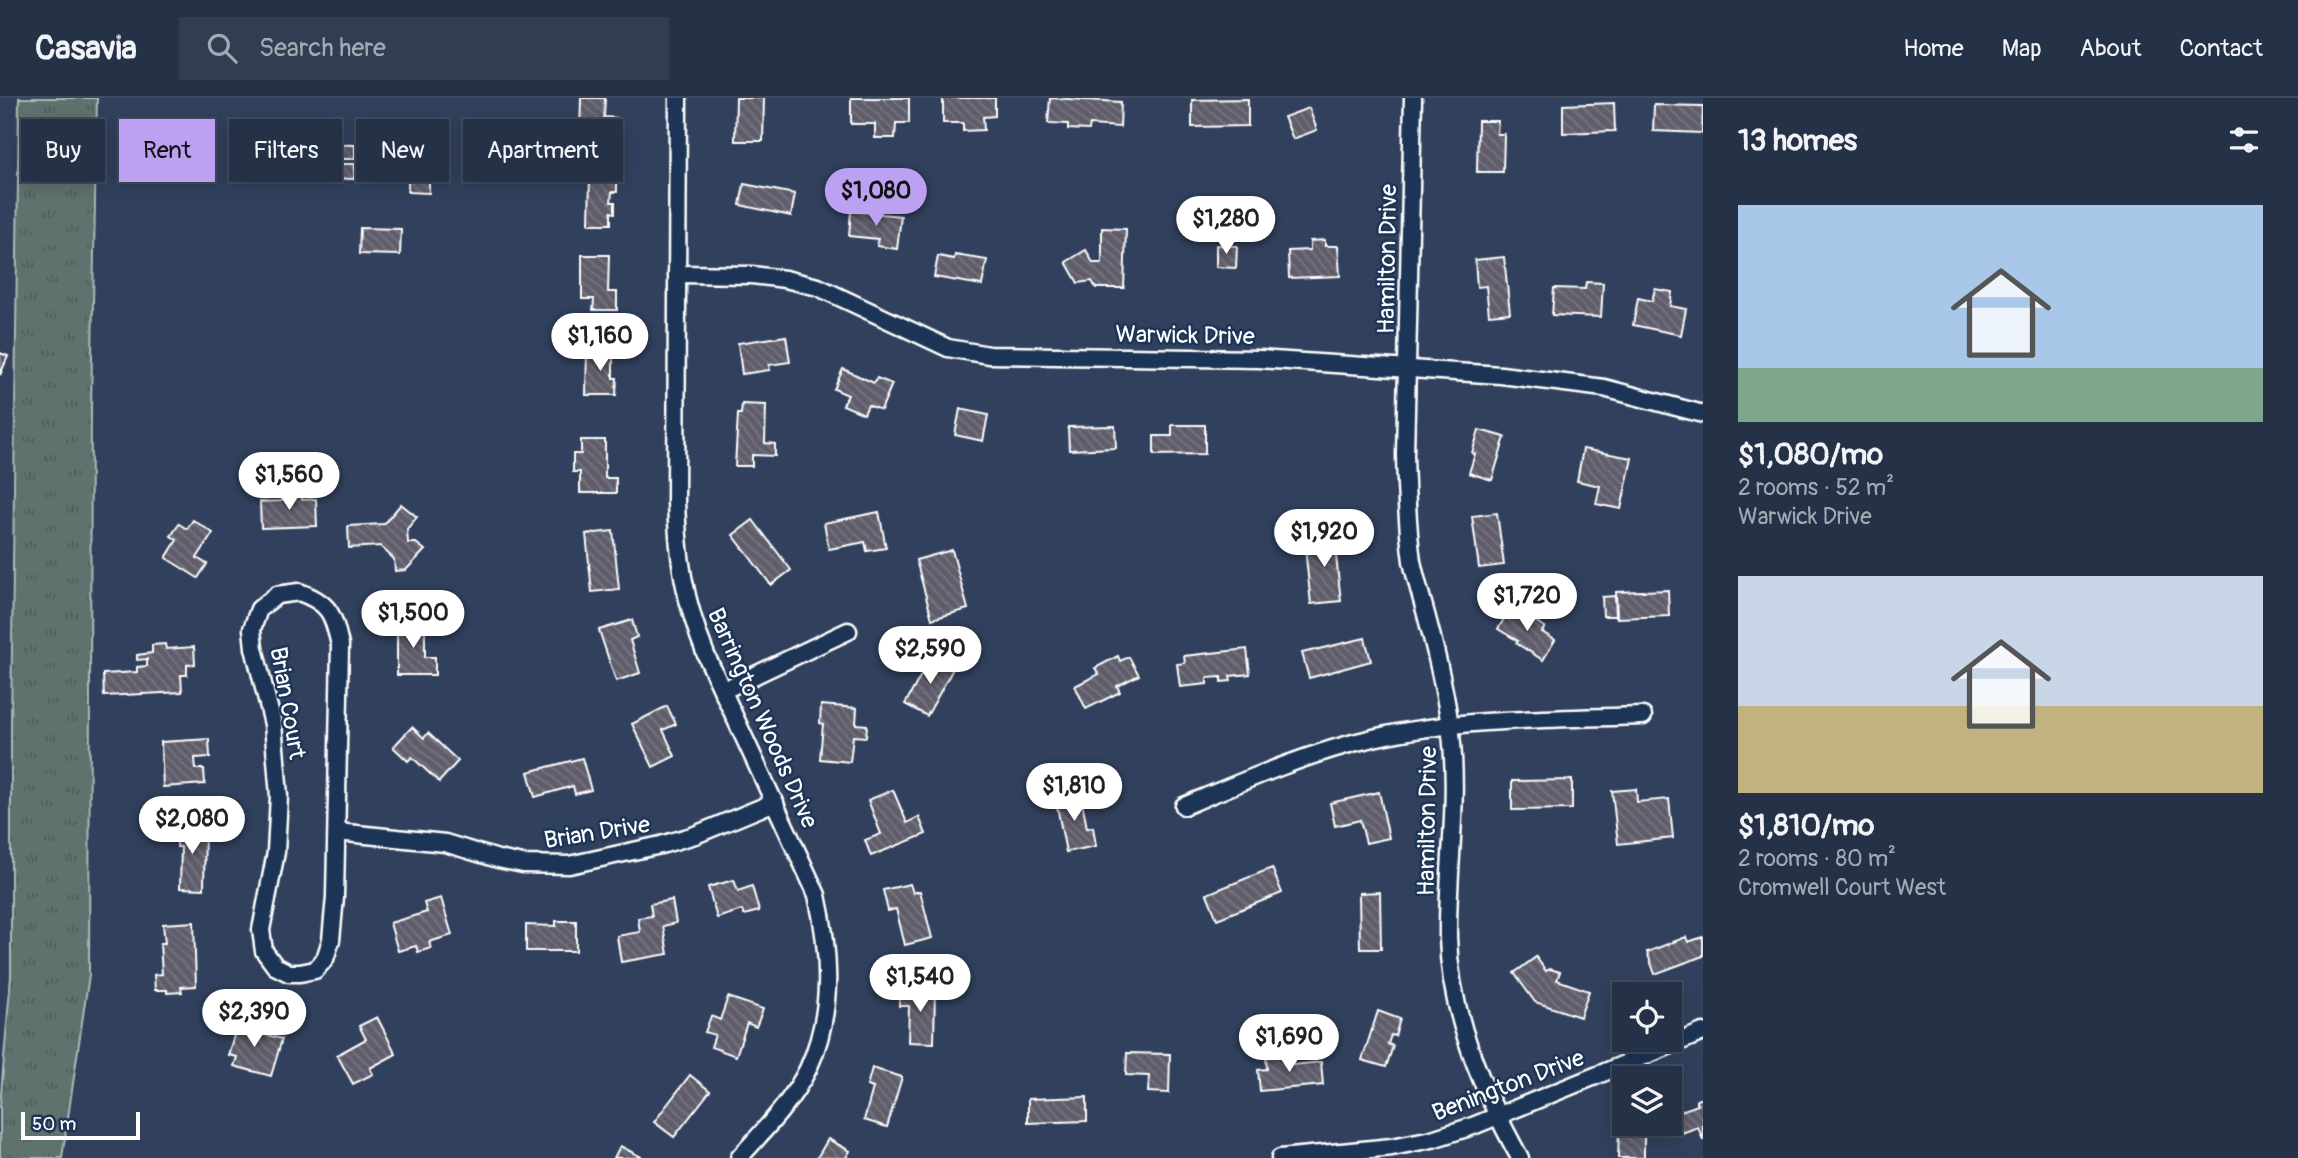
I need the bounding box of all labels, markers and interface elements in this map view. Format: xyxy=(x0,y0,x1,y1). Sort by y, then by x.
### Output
search box xyxy=(179,17,669,80)
text: Casavia xyxy=(35,28,137,69)
icon: search xyxy=(203,29,241,67)
text: Search here xyxy=(259,32,386,64)
text: Home xyxy=(1903,34,1964,63)
text: Map xyxy=(2002,34,2042,63)
text: About xyxy=(2080,34,2142,63)
text: Contact xyxy=(2180,34,2263,63)
chip: Buy xyxy=(21,119,105,182)
chip: Rent xyxy=(119,119,215,182)
chip: Filters xyxy=(229,119,342,182)
chip: New xyxy=(356,119,449,182)
chip: Apartment xyxy=(463,119,623,182)
icon: filters xyxy=(2225,121,2263,159)
text: 13 homes xyxy=(1738,122,1857,159)
pin: $1,080 xyxy=(819,169,933,228)
text: $1,080 xyxy=(841,176,911,205)
street label: Hamilton Drive xyxy=(1372,184,1403,334)
pin: $1,280 xyxy=(1169,197,1283,256)
text: $1,280 xyxy=(1192,204,1260,233)
icon: home xyxy=(1938,250,2064,376)
pin: $1,160 xyxy=(543,314,657,373)
street label: Warwick Drive xyxy=(1115,320,1255,351)
text: $1,160 xyxy=(567,321,633,350)
text: $1,080/mo xyxy=(1738,436,1883,473)
pin: $1,560 xyxy=(232,452,346,512)
text: $1,560 xyxy=(255,460,323,489)
text: 2 rooms · 52 m² xyxy=(1738,473,1894,502)
text: Warwick Drive xyxy=(1738,502,1872,531)
pin: $1,920 xyxy=(1267,510,1381,569)
text: $1,920 xyxy=(1290,517,1358,546)
pin: $1,720 xyxy=(1470,574,1584,633)
text: $1,720 xyxy=(1493,581,1561,610)
pin: $1,500 xyxy=(356,590,470,650)
text: $1,500 xyxy=(377,598,449,627)
street label: Barrington Woods Drive xyxy=(701,604,824,833)
icon: home xyxy=(1938,621,2064,747)
pin: $2,590 xyxy=(873,626,987,686)
text: $2,590 xyxy=(894,634,966,663)
street label: Brian Court xyxy=(263,645,312,762)
street label: Hamilton Drive xyxy=(1412,746,1443,896)
pin: $1,810 xyxy=(1017,764,1131,823)
text: $1,810 xyxy=(1042,771,1106,800)
pin: $2,080 xyxy=(135,796,249,856)
text: $2,080 xyxy=(155,804,229,833)
text: $1,810/mo xyxy=(1738,807,1874,844)
street label: Brian Drive xyxy=(542,810,652,855)
text: 2 rooms · 80 m² xyxy=(1738,844,1896,873)
text: Cromwell Court West xyxy=(1738,873,1946,902)
pin: $1,540 xyxy=(863,954,977,1014)
text: $1,540 xyxy=(886,962,954,991)
map controls xyxy=(1612,982,1682,1136)
button: locate xyxy=(1612,982,1682,1052)
pin: $2,390 xyxy=(197,990,311,1049)
text: $2,390 xyxy=(218,997,290,1026)
pin: $1,690 xyxy=(1232,1014,1346,1074)
text: $1,690 xyxy=(1255,1022,1323,1051)
street label: Benington Drive xyxy=(1428,1043,1588,1128)
button: layers xyxy=(1612,1066,1682,1136)
scale bar xyxy=(21,1109,140,1141)
text: 50 m xyxy=(32,1112,76,1136)

